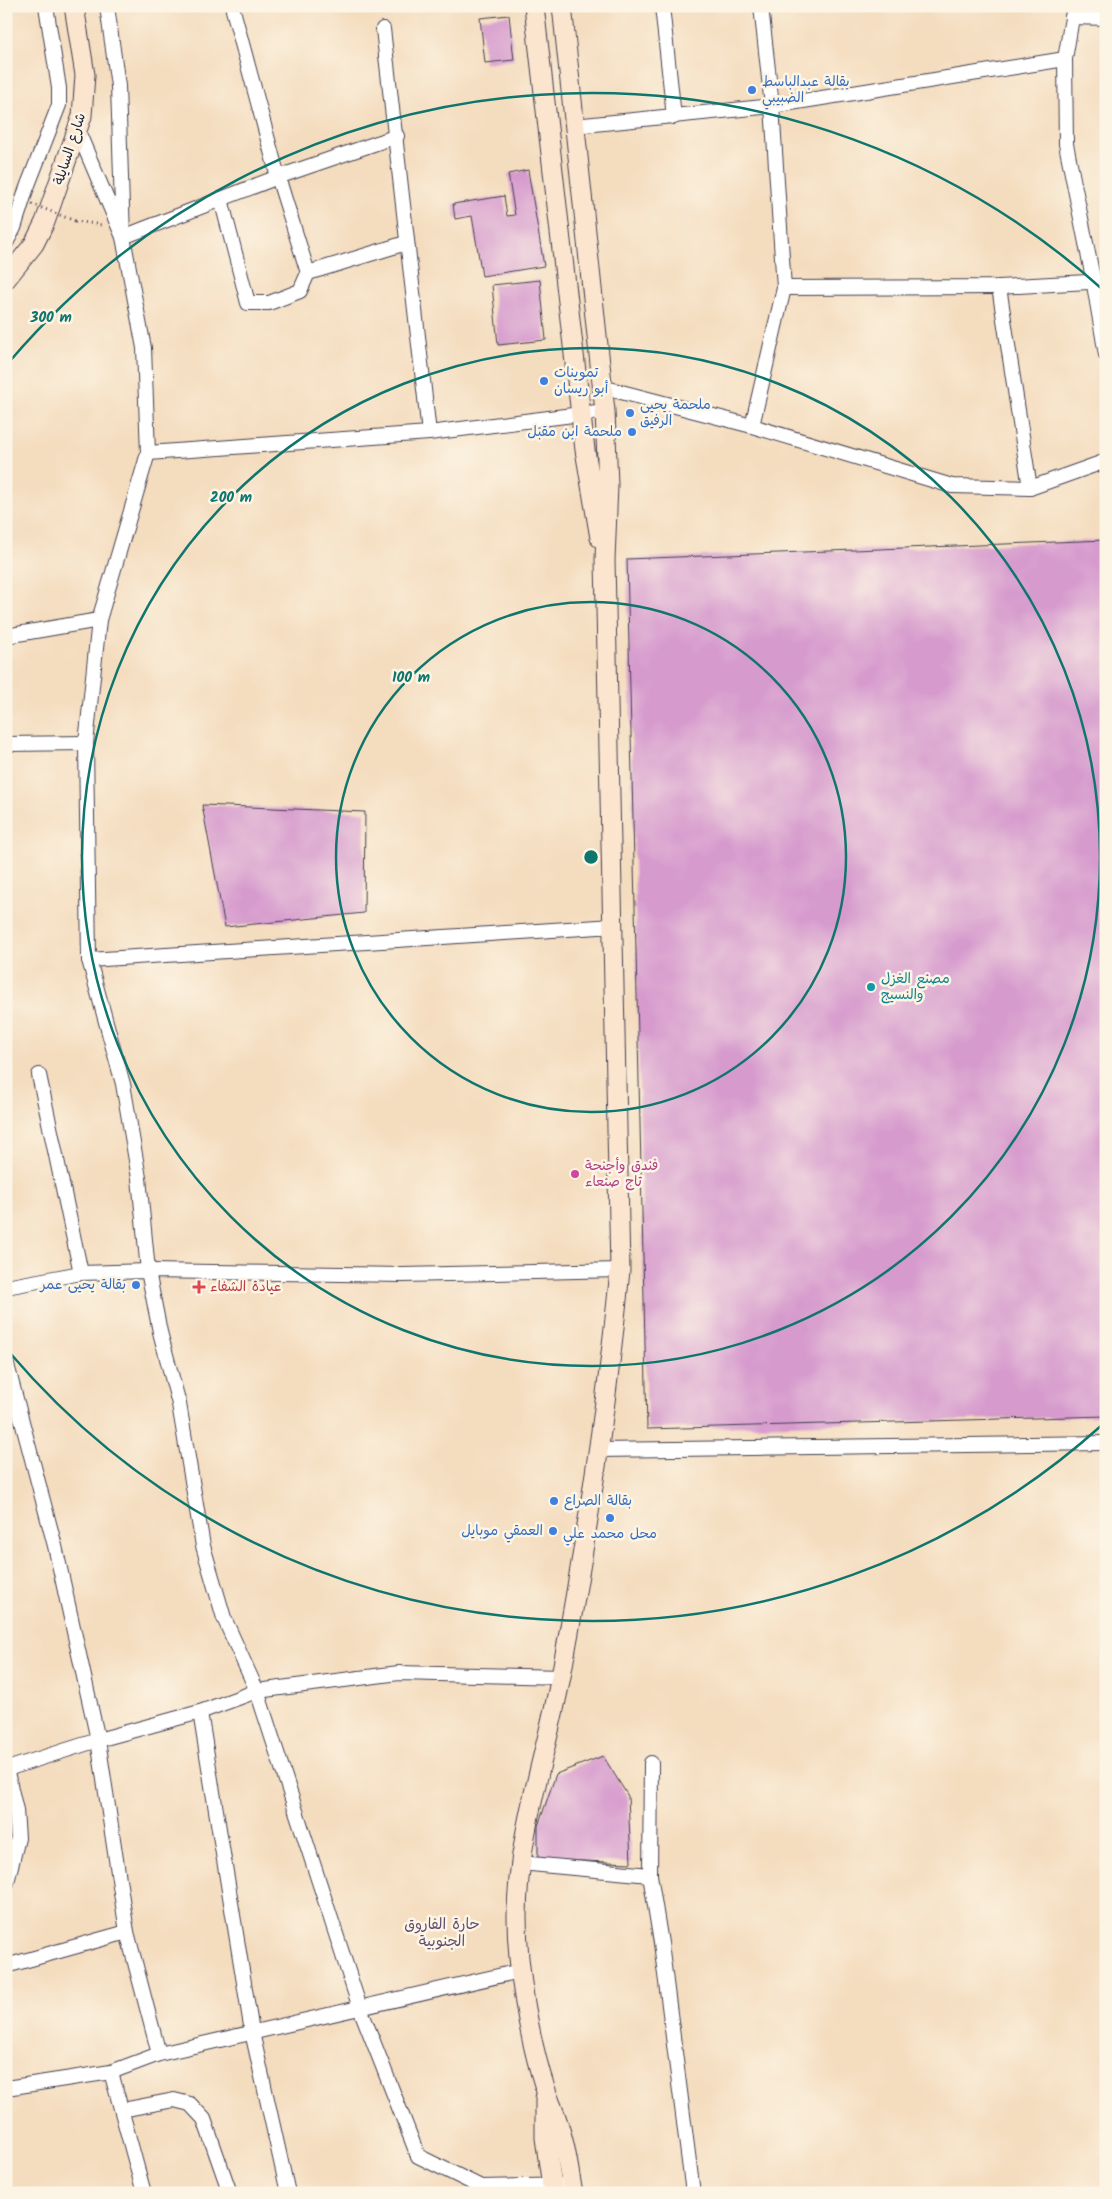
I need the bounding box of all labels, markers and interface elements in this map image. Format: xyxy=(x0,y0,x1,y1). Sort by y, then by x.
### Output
place label: بقالة عبدالباسط الضبيبي xyxy=(762,71,850,110)
marker: بقالة عبدالباسط الضبيبي xyxy=(746,84,758,96)
street label: شارع السايلة xyxy=(48,110,92,188)
text: 300 m xyxy=(29,306,72,330)
place label: تموينات أبو ريسان xyxy=(554,362,609,400)
marker: تموينات أبو ريسان xyxy=(538,375,550,387)
place label: ملحمة يحيى الرفيق xyxy=(640,394,711,432)
marker: ملحمة يحيى الرفيق xyxy=(624,407,636,419)
place label: ملحمة ابن مقبل xyxy=(527,421,622,443)
marker: ملحمة ابن مقبل xyxy=(626,426,638,438)
text: 200 m xyxy=(210,486,252,510)
text: 100 m xyxy=(392,666,430,690)
centre of rings xyxy=(582,848,600,866)
place label: مصنع الغزل والنسيج xyxy=(881,968,950,1006)
marker: مصنع الغزل والنسيج xyxy=(865,981,877,993)
place label: فندق وأجنحة تاج صنعاء xyxy=(585,1155,658,1193)
marker: فندق وأجنحة تاج صنعاء xyxy=(569,1168,581,1180)
place label: بقالة يحيى عمر xyxy=(39,1274,126,1296)
place label: عيادة الشفاء xyxy=(210,1276,281,1298)
marker: بقالة يحيى عمر xyxy=(130,1279,142,1291)
marker: عيادة الشفاء xyxy=(192,1280,206,1294)
place label: بقالة الصراع xyxy=(564,1490,632,1512)
marker: بقالة الصراع xyxy=(548,1495,560,1507)
marker: محل محمد علي xyxy=(604,1512,616,1524)
place label: العمقي موبايل xyxy=(461,1520,543,1543)
place label: محل محمد علي xyxy=(563,1523,657,1546)
marker: العمقي موبايل xyxy=(547,1525,559,1537)
district label: حارة الفاروق الجنوبية xyxy=(404,1913,480,1954)

